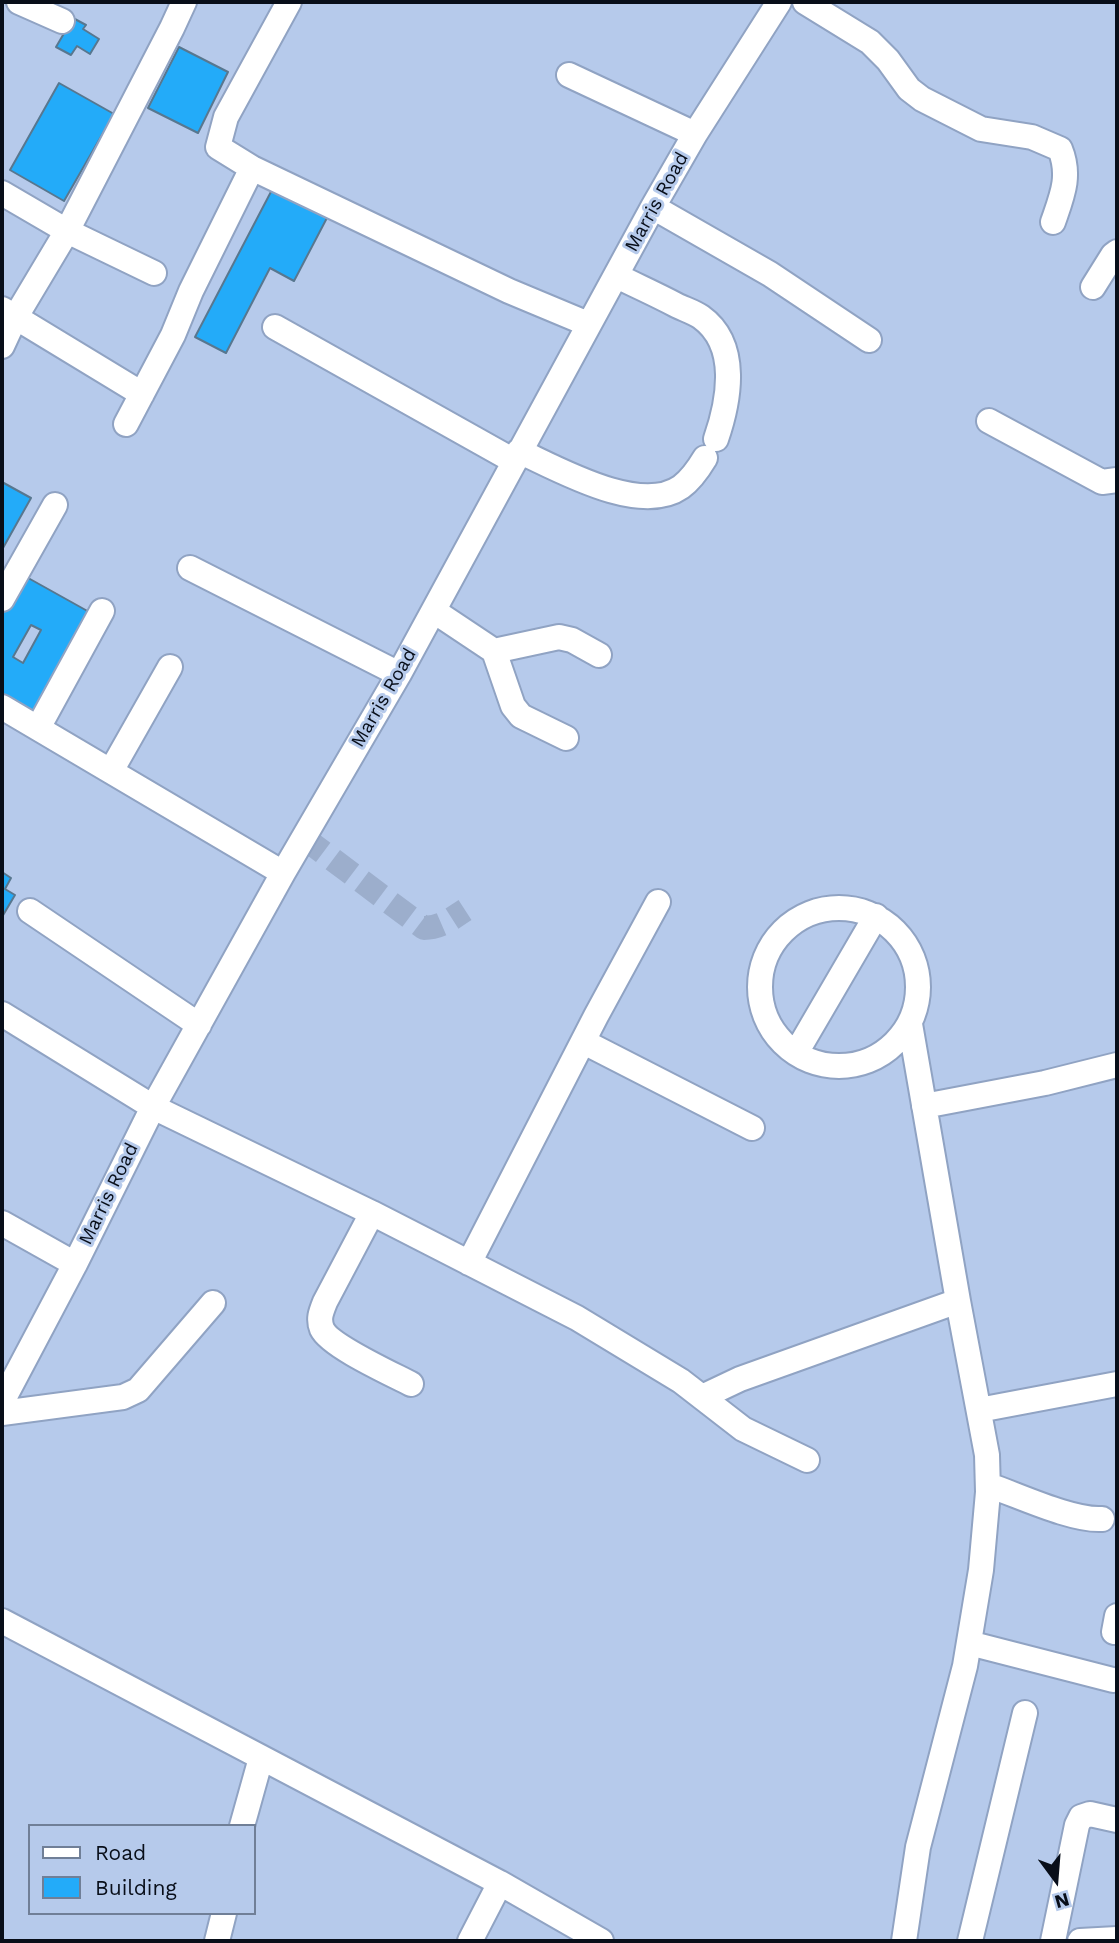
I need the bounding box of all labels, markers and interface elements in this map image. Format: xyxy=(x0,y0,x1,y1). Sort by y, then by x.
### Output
street label: Marris Road xyxy=(620,148,694,256)
street label: Marris Road xyxy=(347,645,421,751)
street label: Marris Road xyxy=(75,1139,143,1249)
legend xyxy=(28,1824,256,1915)
text: Road xyxy=(95,1840,146,1865)
north arrow xyxy=(1021,1845,1091,1915)
text: Building xyxy=(95,1875,177,1900)
text: N xyxy=(1052,1888,1072,1914)

